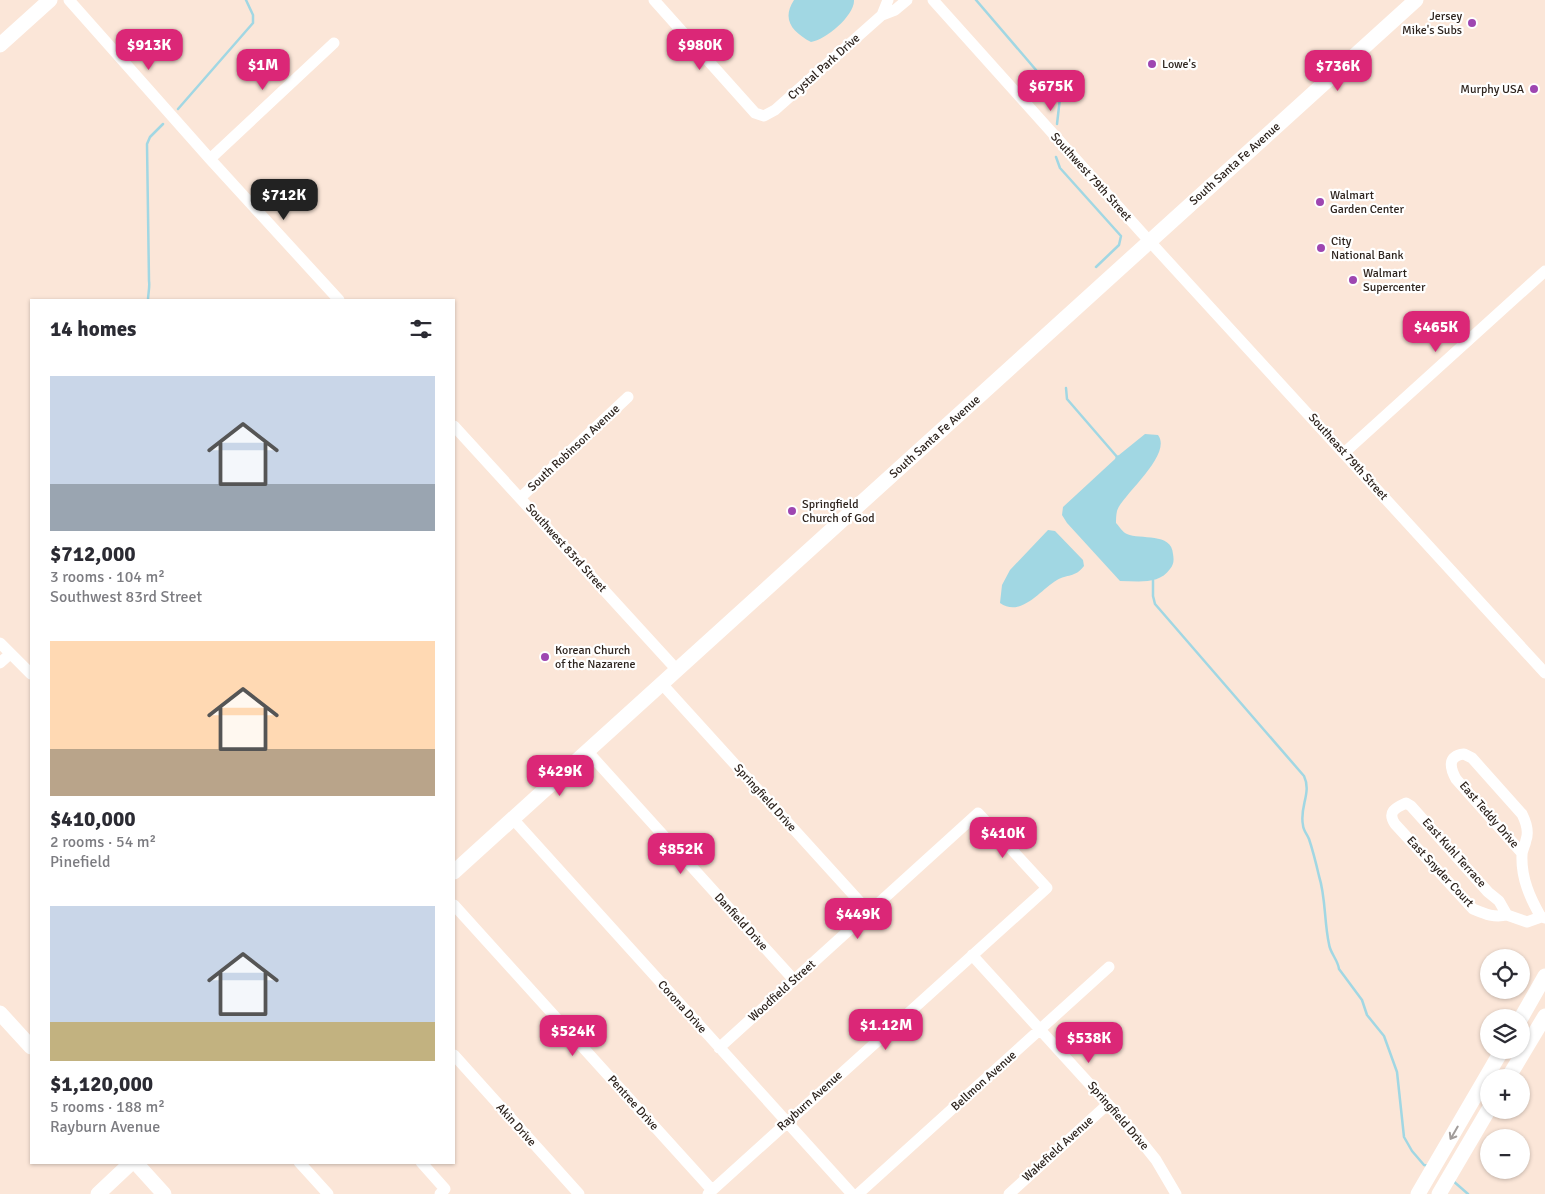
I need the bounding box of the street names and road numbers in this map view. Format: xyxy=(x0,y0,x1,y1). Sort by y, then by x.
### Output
street label: Crystal Park Drive xyxy=(785,31,863,103)
street label: South Santa Fe Avenue xyxy=(1186,119,1284,209)
street label: Southwest 79th Street xyxy=(1047,130,1135,224)
street label: South Santa Fe Avenue xyxy=(886,392,984,482)
street label: South Robinson Avenue xyxy=(525,401,623,495)
street label: Southeast 79th Street xyxy=(1305,410,1391,504)
street label: Southwest 83rd Street xyxy=(522,501,610,595)
street label: Springfield Drive xyxy=(731,761,799,835)
street label: East Teddy Drive xyxy=(1456,779,1522,851)
street label: East Kuhl Terrace xyxy=(1419,815,1489,891)
street label: East Snyder Court xyxy=(1403,833,1477,911)
street label: Danfield Drive xyxy=(711,890,771,954)
street label: Woodfield Street xyxy=(745,957,819,1025)
street label: Corona Drive xyxy=(654,977,710,1037)
street label: Bellmon Avenue xyxy=(948,1048,1020,1114)
street label: Rayburn Avenue xyxy=(774,1068,846,1134)
street label: Pentree Drive xyxy=(604,1072,662,1134)
street label: Springfield Drive xyxy=(1084,1079,1152,1153)
street label: Akin Drive xyxy=(493,1100,539,1150)
street label: Wakefield Avenue xyxy=(1019,1113,1097,1185)

